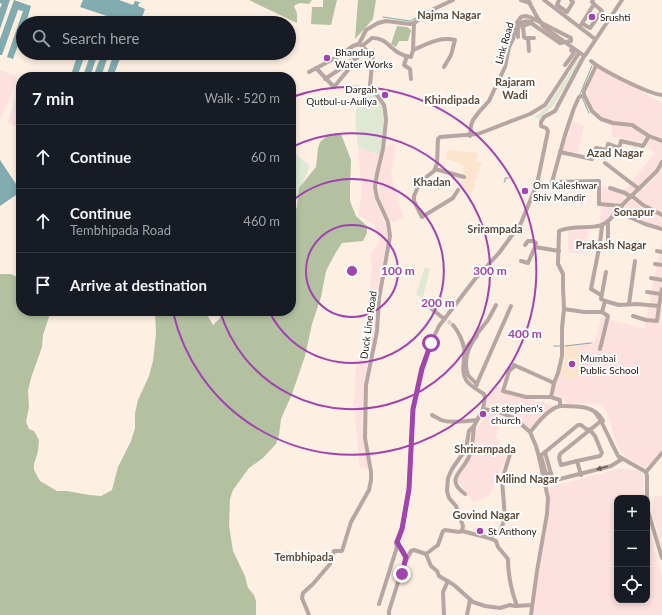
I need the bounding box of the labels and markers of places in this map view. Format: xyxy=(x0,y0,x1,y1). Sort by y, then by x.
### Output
place label: Srushti xyxy=(600,11,631,23)
marker: Srushti xyxy=(587,12,597,22)
place label: Bhandup Water Works xyxy=(335,46,393,70)
marker: Bhandup Water Works xyxy=(322,53,332,63)
place label: Dargah Qutbul-u-Auliya xyxy=(306,83,377,107)
marker: Dargah Qutbul-u-Auliya xyxy=(380,90,390,100)
place label: Om Kaleshwar Shiv Mandir xyxy=(533,179,598,203)
marker: Om Kaleshwar Shiv Mandir xyxy=(520,186,530,196)
centre of rings xyxy=(345,264,359,278)
place label: Mumbai Public School xyxy=(580,352,639,376)
marker: Mumbai Public School xyxy=(567,359,577,369)
place label: st stephen's church xyxy=(491,402,543,426)
marker: st stephen's church xyxy=(478,409,488,419)
place label: St Anthony xyxy=(488,525,538,537)
marker: St Anthony xyxy=(475,526,485,536)

